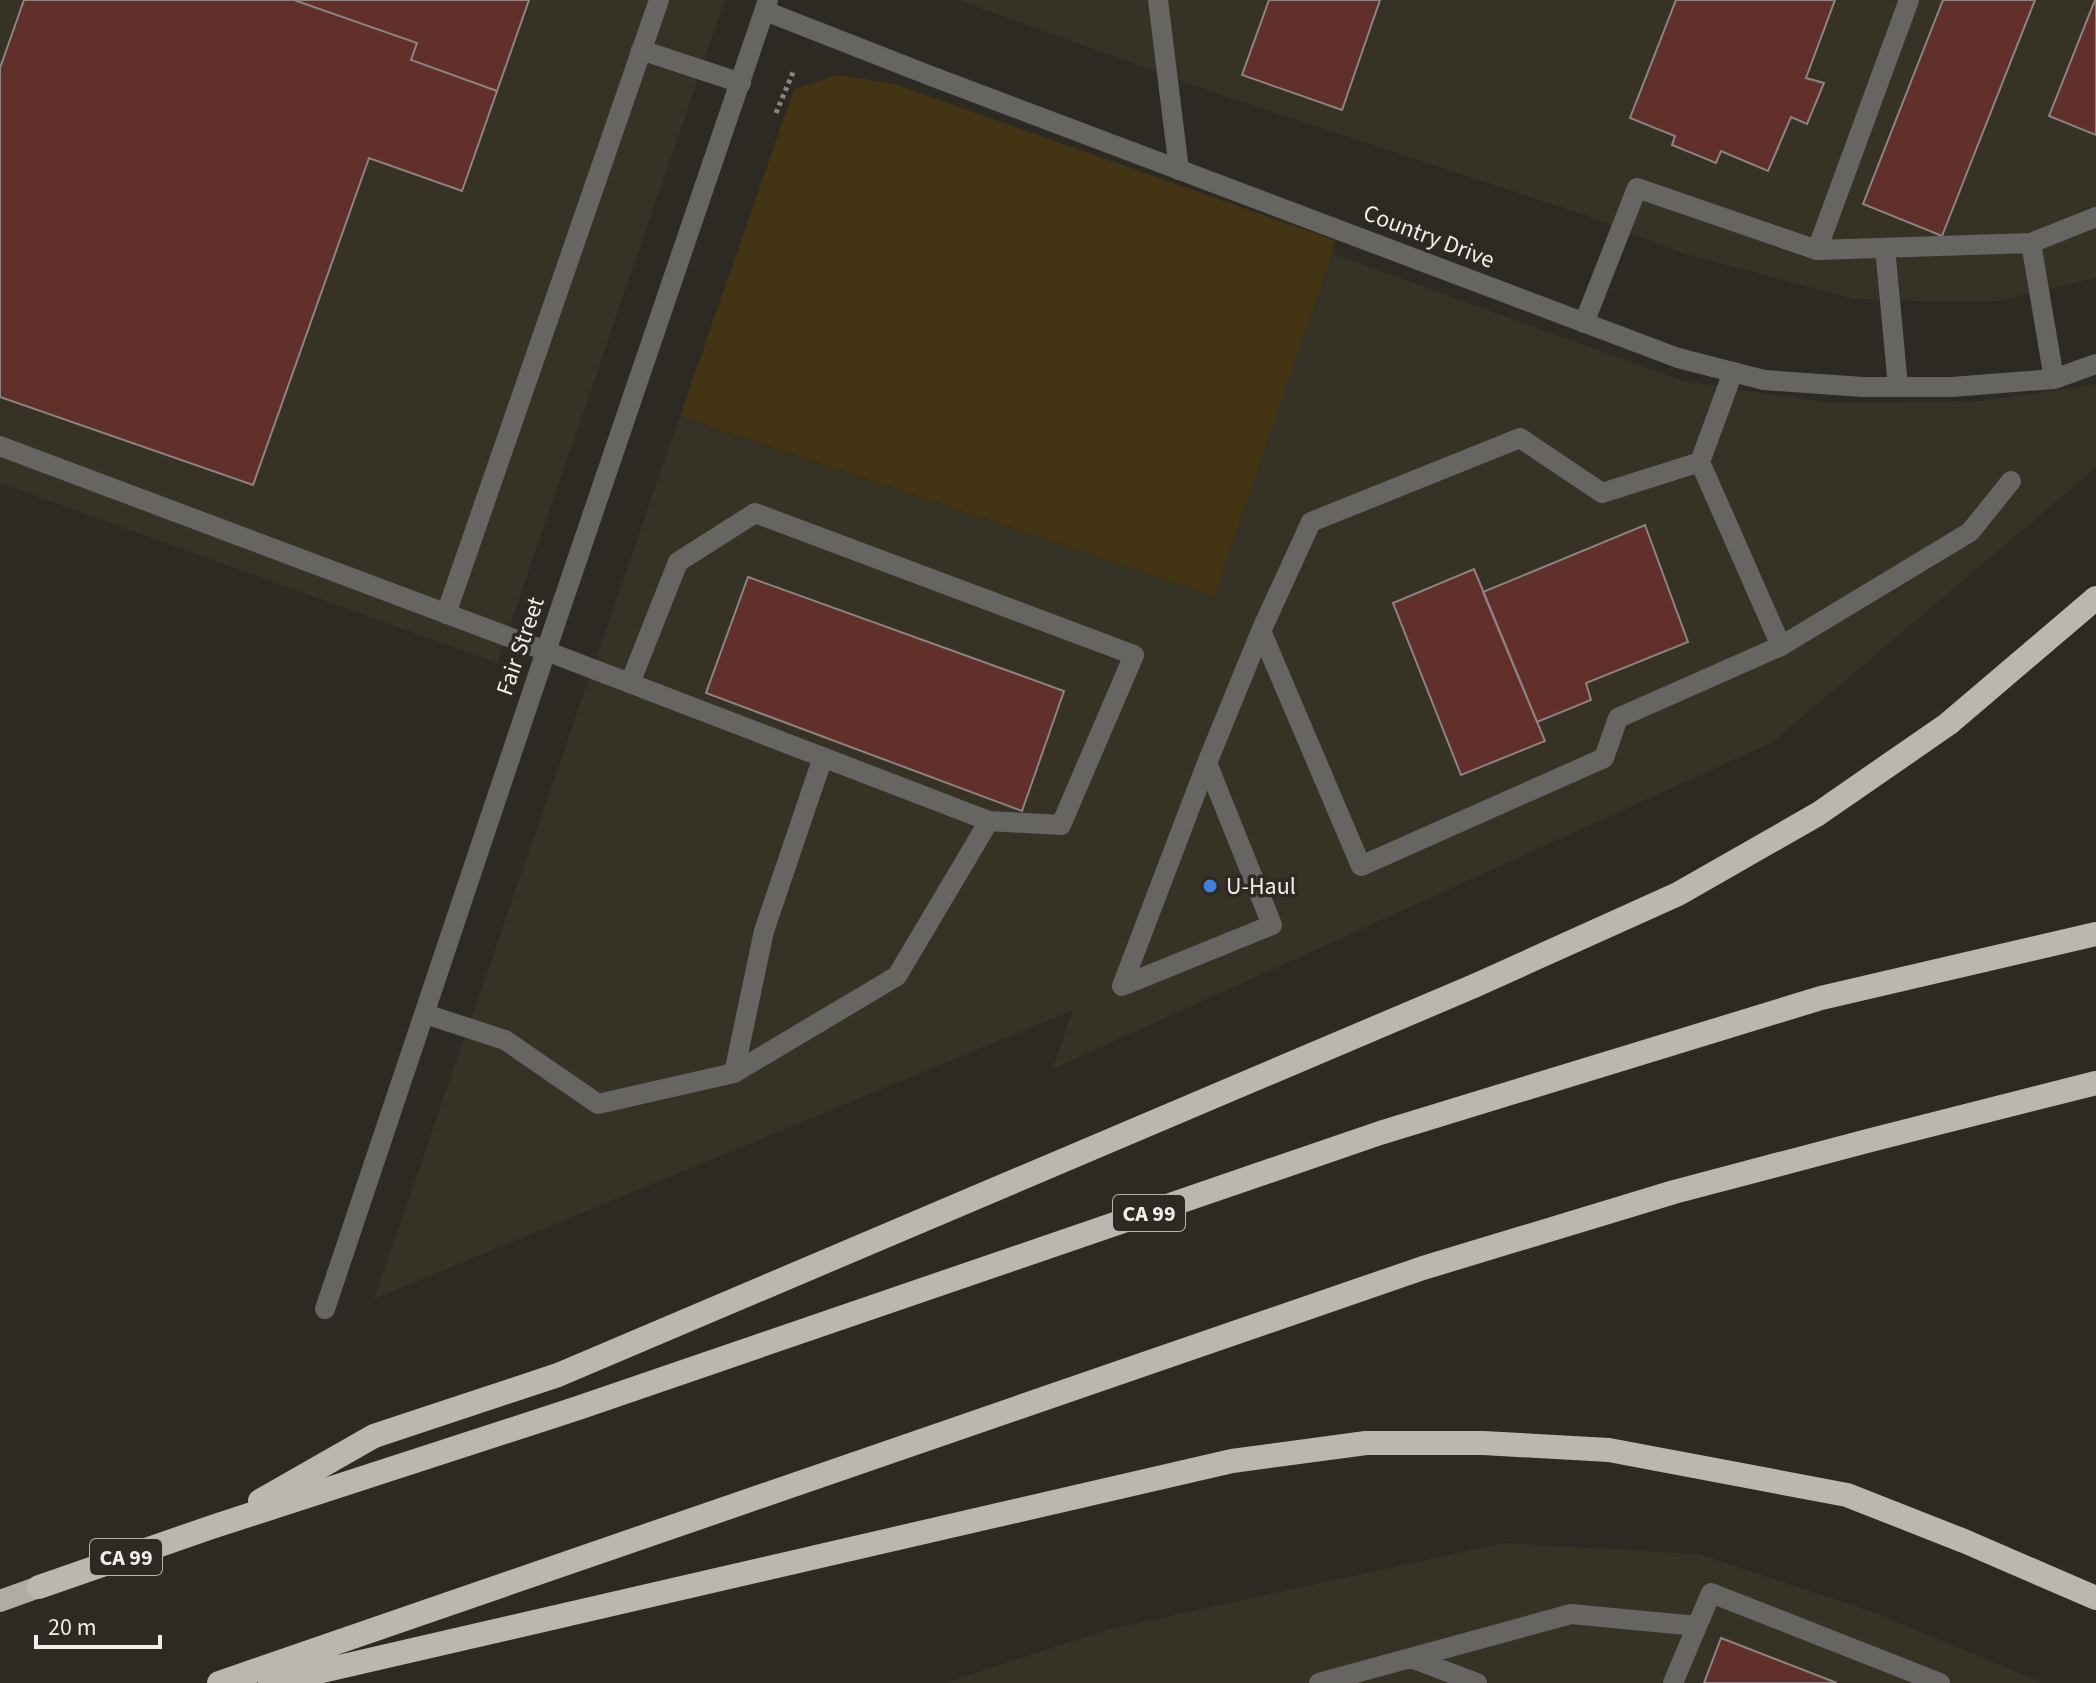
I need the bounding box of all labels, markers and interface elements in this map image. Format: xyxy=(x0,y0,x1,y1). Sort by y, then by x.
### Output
street label: Country Drive xyxy=(1358,195,1499,278)
street label: Fair Street xyxy=(487,592,554,700)
place label: U-Haul xyxy=(1226,869,1296,904)
marker: U-Haul xyxy=(1201,877,1219,895)
road number: CA 99 xyxy=(1113,1195,1185,1231)
road number: CA 99 xyxy=(90,1539,162,1575)
scale bar xyxy=(36,1599,160,1649)
text: 20 m xyxy=(48,1610,97,1645)

